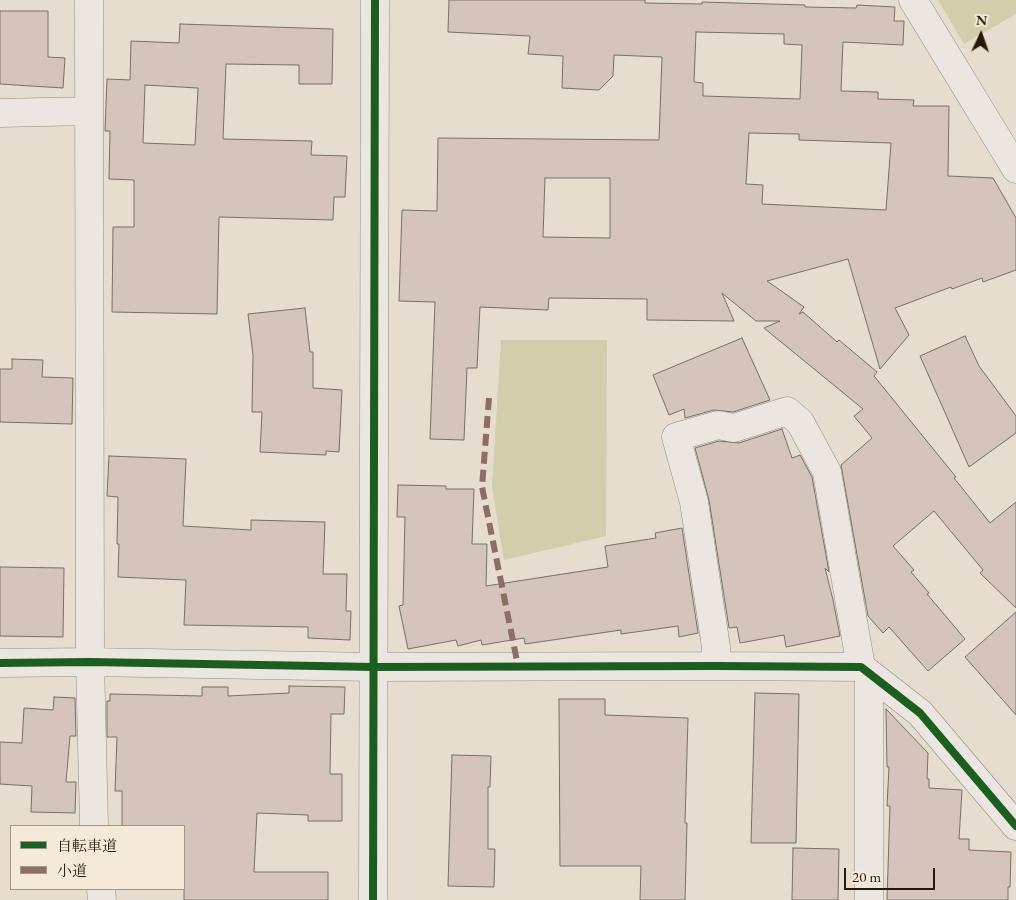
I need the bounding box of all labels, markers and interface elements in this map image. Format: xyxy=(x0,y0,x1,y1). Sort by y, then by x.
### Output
north arrow xyxy=(956,10,1006,60)
text: N xyxy=(976,11,988,29)
legend xyxy=(10,825,185,890)
text: 自転車道 xyxy=(57,836,117,855)
scale bar xyxy=(846,858,937,890)
text: 小道 xyxy=(57,861,87,880)
text: 20 m xyxy=(852,867,881,886)

